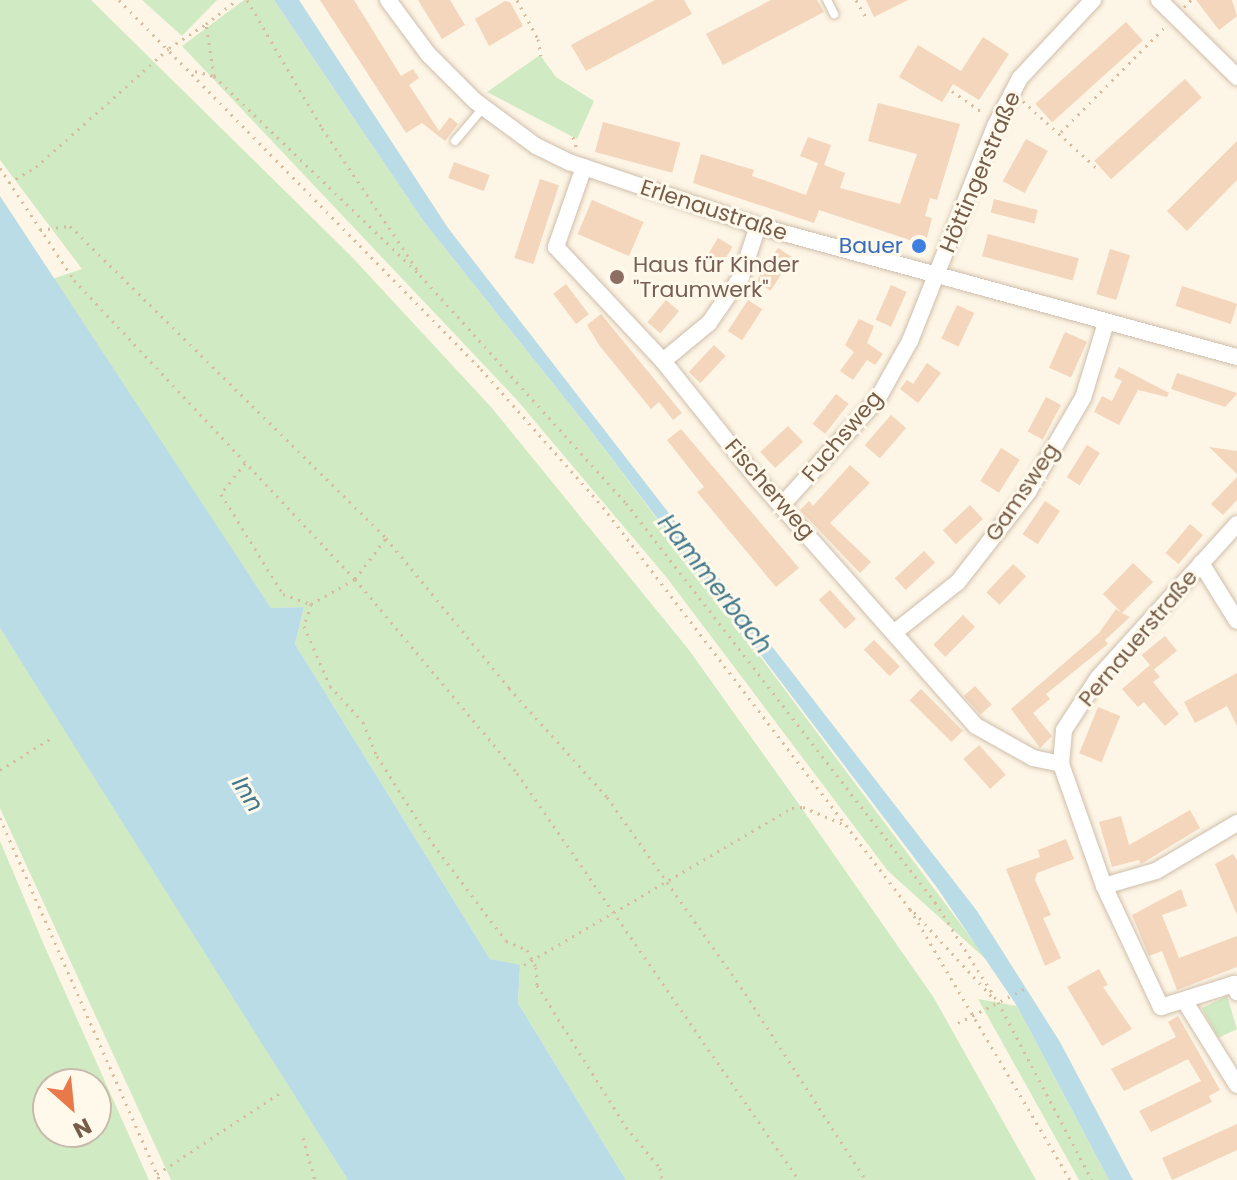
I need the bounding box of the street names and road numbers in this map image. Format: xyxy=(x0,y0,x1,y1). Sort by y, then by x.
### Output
street label: Höttingerstraße xyxy=(934,87,1026,257)
street label: Erlenaustraße xyxy=(637,174,791,246)
street label: Fuchsweg xyxy=(796,385,888,487)
street label: Fischerweg xyxy=(719,434,821,544)
street label: Gamsweg xyxy=(980,438,1064,546)
street label: Pernauerstraße xyxy=(1073,564,1203,712)

